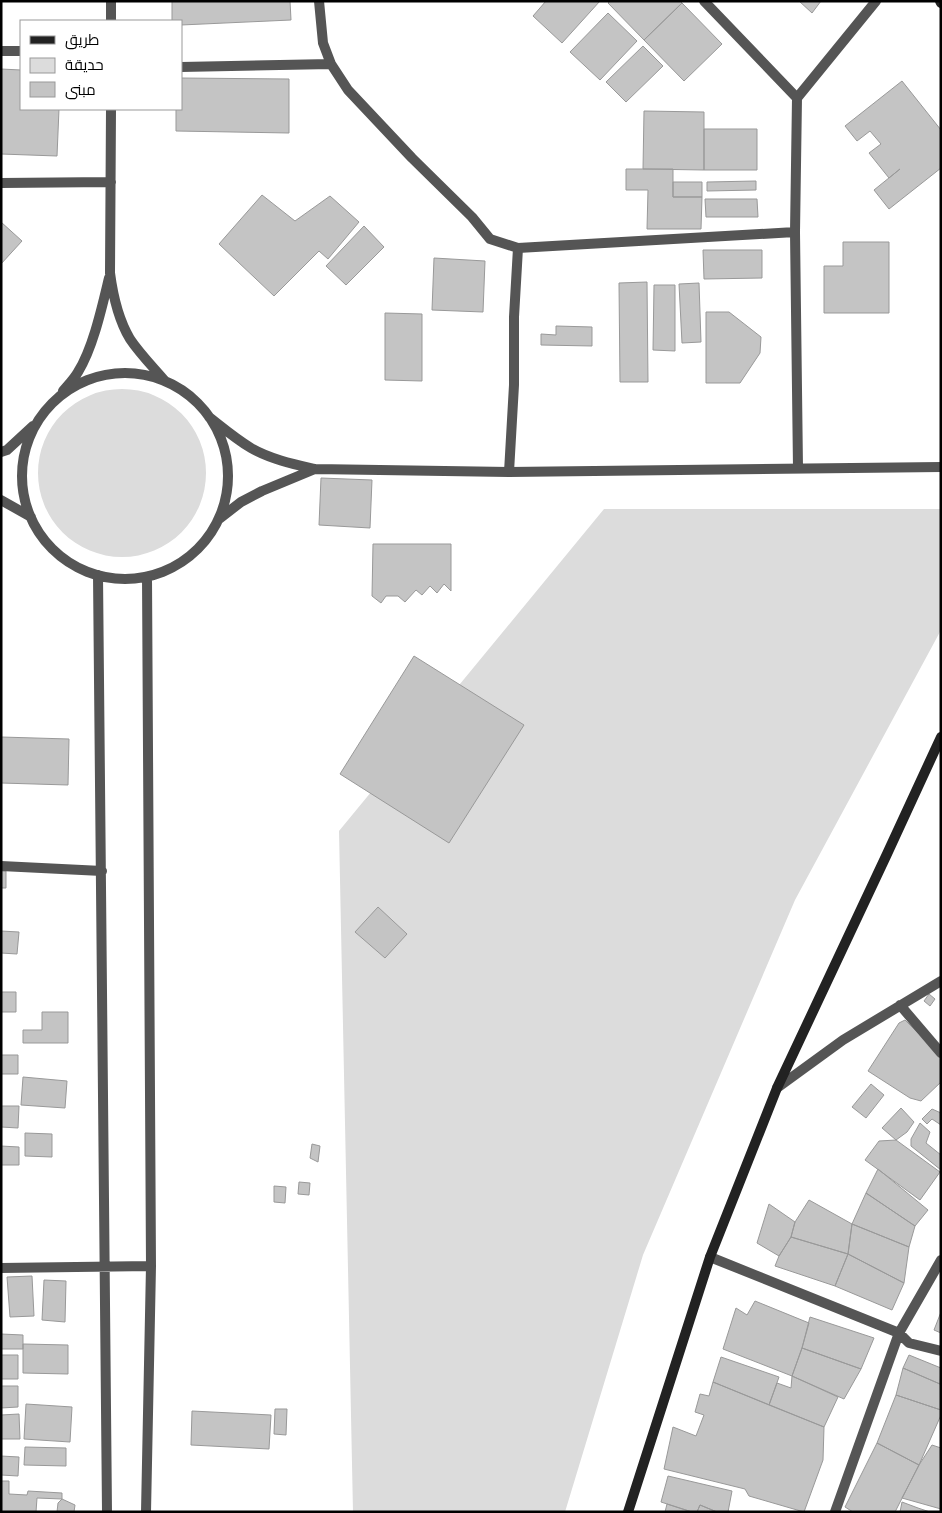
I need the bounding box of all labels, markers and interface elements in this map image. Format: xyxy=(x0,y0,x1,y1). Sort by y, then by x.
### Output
legend xyxy=(20,20,182,110)
text: طريق xyxy=(65,31,99,50)
text: حديقة xyxy=(65,56,104,73)
text: مبنى xyxy=(65,81,96,100)

